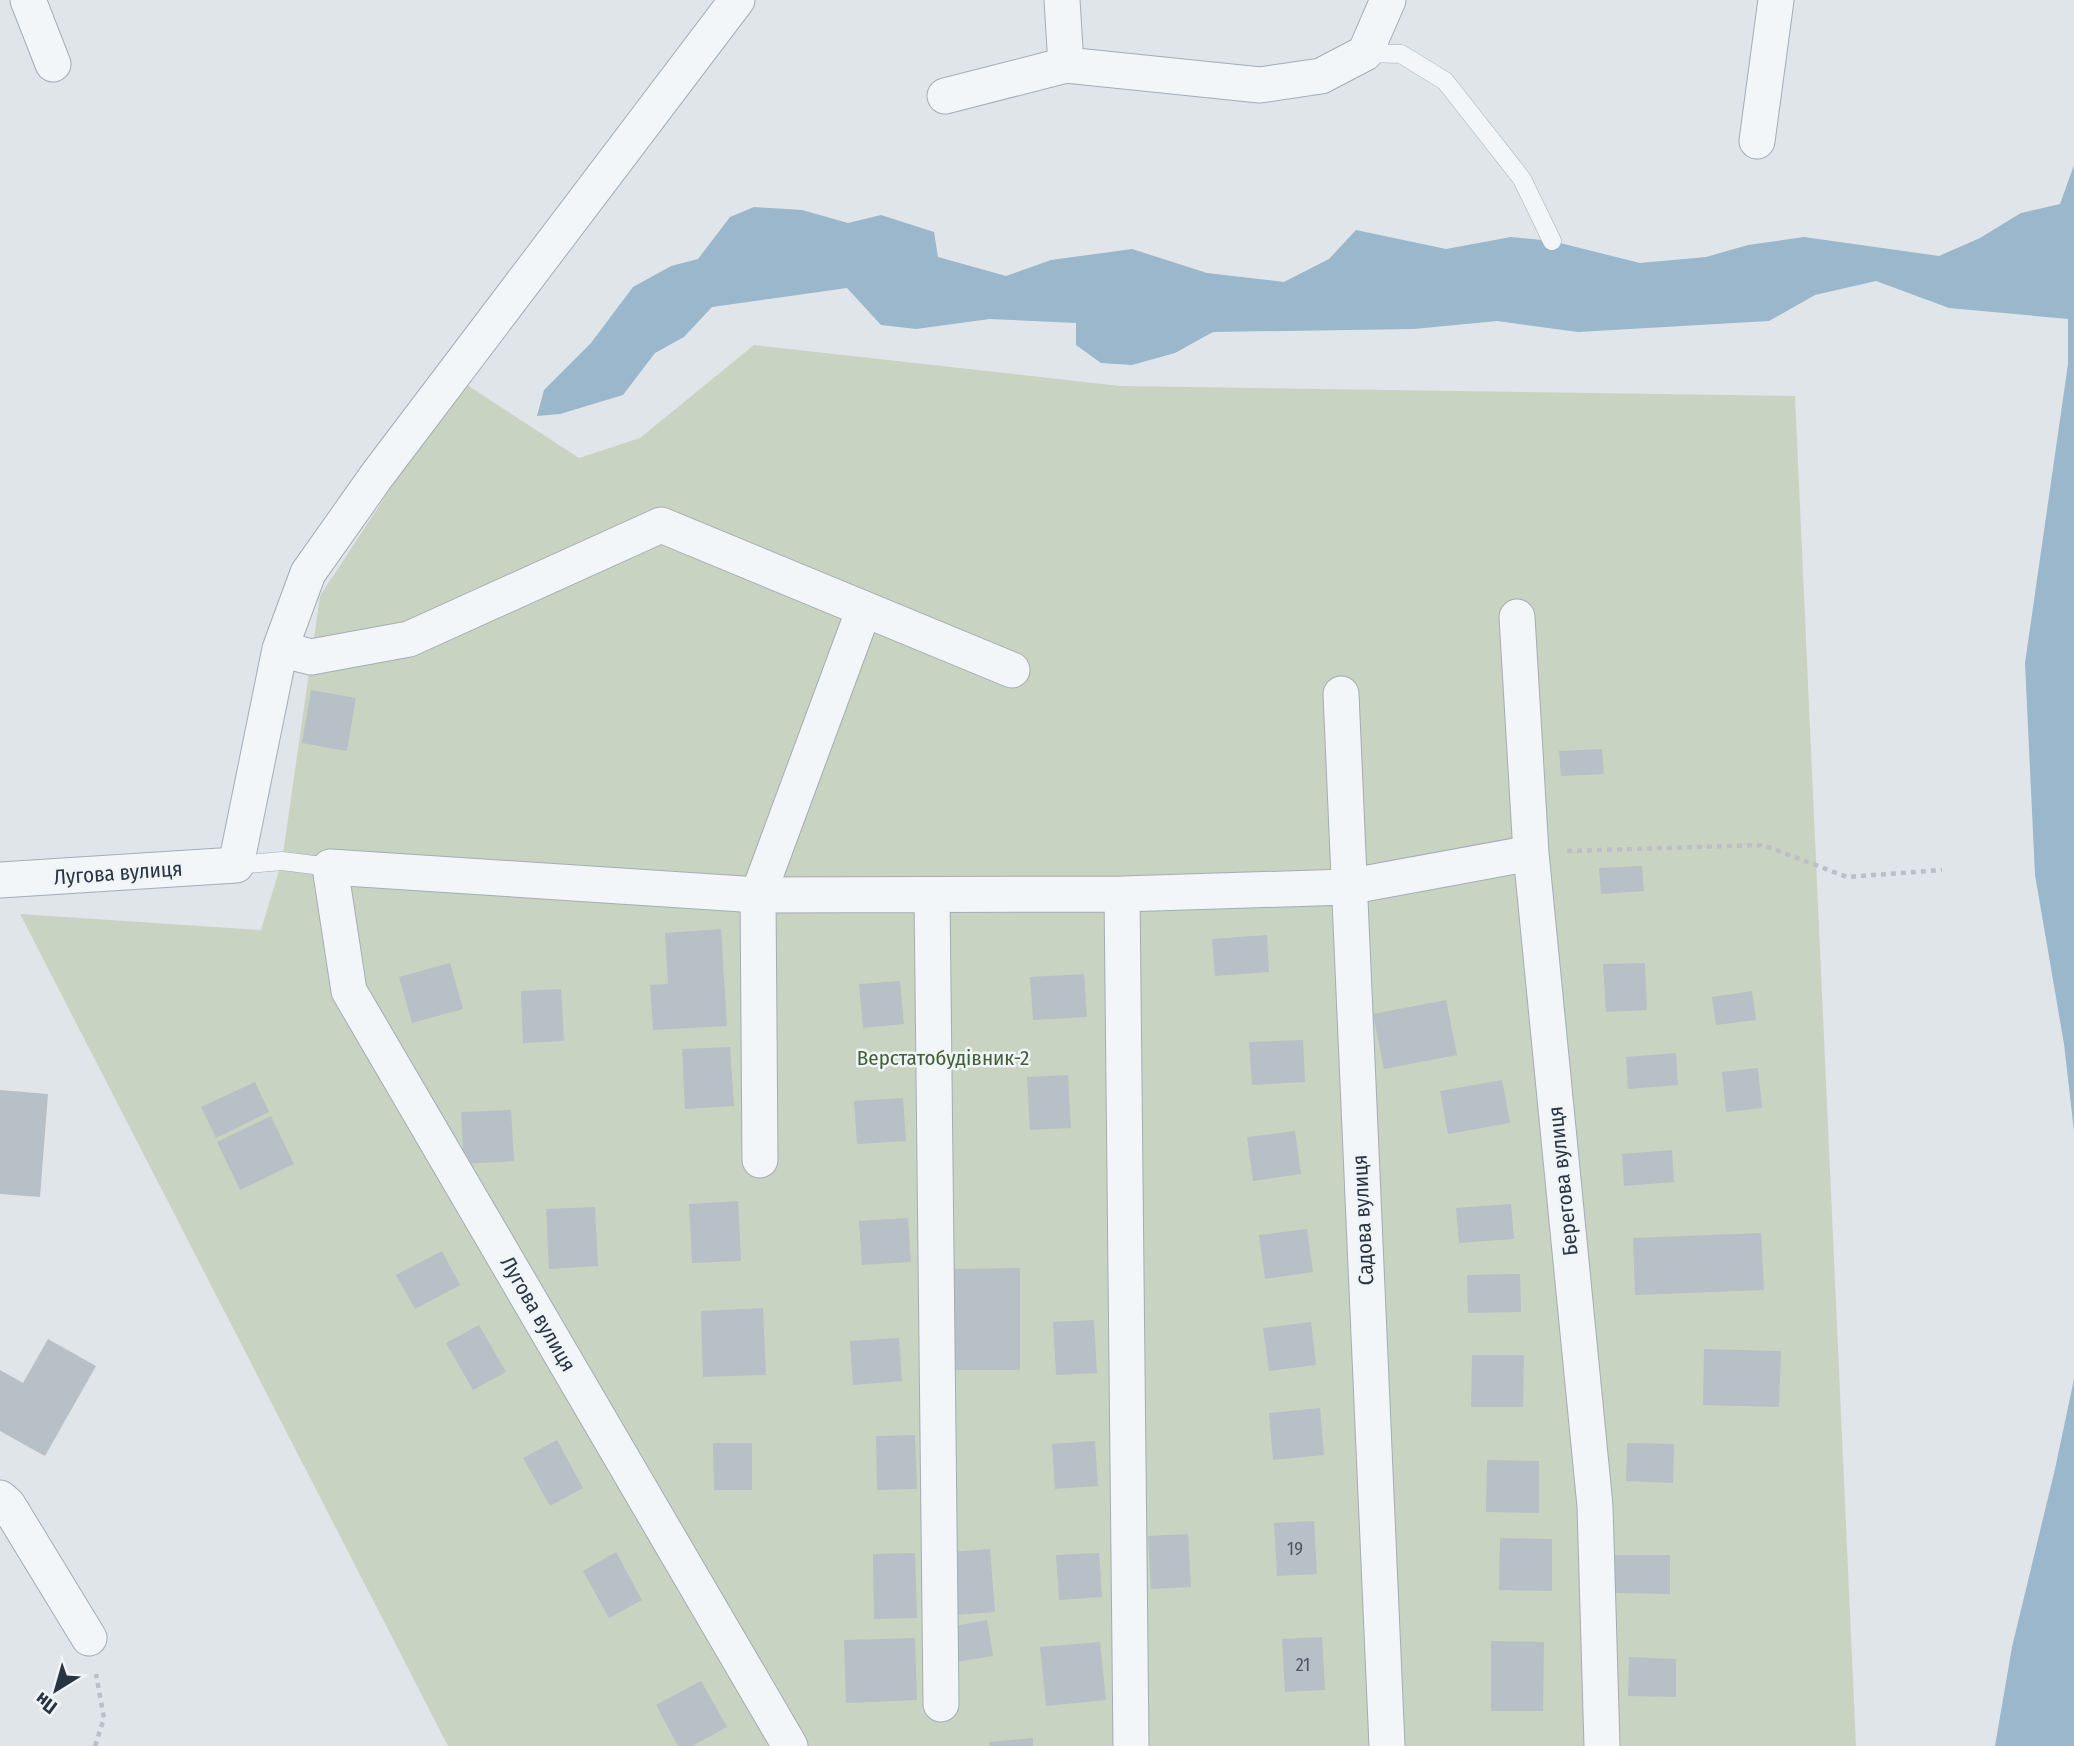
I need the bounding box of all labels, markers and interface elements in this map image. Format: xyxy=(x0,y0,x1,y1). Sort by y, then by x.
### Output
street label: Лугова вулиця xyxy=(53,856,183,890)
park label: Верстатобудівник-2 xyxy=(857,1045,1029,1071)
street label: Берегова вулиця xyxy=(1542,1105,1584,1257)
street label: Садова вулиця xyxy=(1347,1154,1379,1286)
street label: Лугова вулиця xyxy=(495,1252,581,1376)
house number: 19 xyxy=(1287,1538,1303,1560)
house number: 21 xyxy=(1296,1654,1310,1676)
north arrow xyxy=(21,1655,91,1725)
text: Пн xyxy=(31,1688,62,1719)

